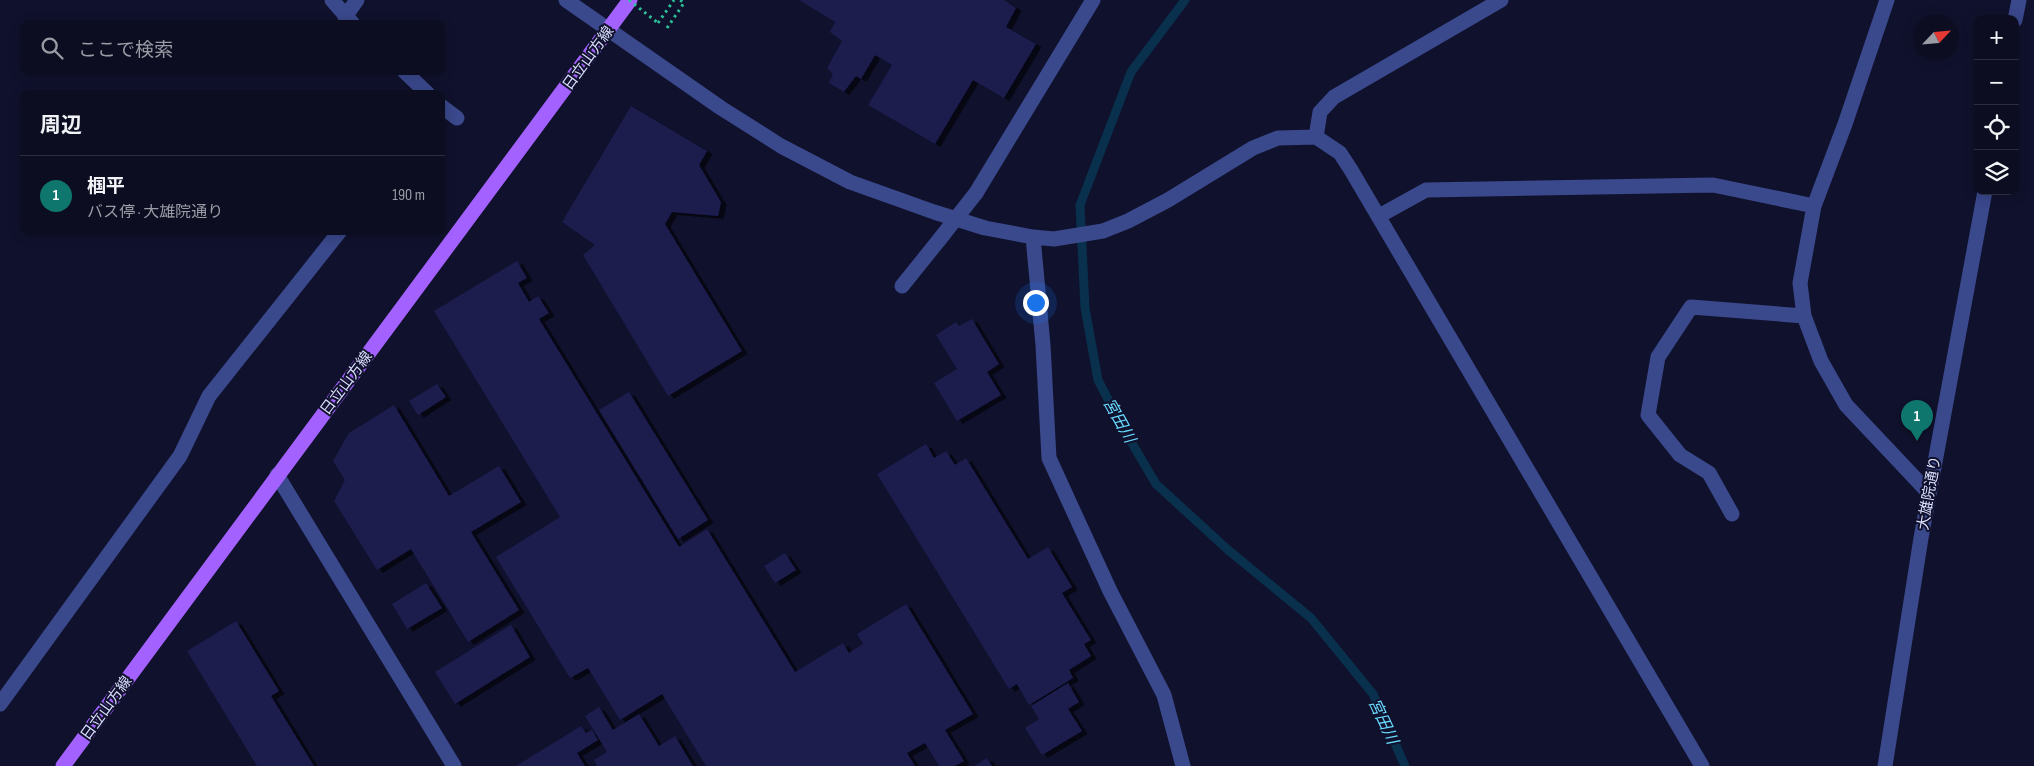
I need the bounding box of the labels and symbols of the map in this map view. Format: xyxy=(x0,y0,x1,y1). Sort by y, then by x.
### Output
north arrow xyxy=(1914,15,1959,60)
street label: 日立山方線 xyxy=(559,22,618,94)
your location xyxy=(1023,290,1049,316)
street label: 日立山方線 xyxy=(316,348,377,419)
water label: 宮田川 xyxy=(1099,395,1140,448)
pin: 1 xyxy=(1901,400,1933,441)
street label: 大雄院通り xyxy=(1914,454,1945,532)
street label: 日立山方線 xyxy=(77,672,136,744)
water label: 宮田川 xyxy=(1364,696,1402,749)

